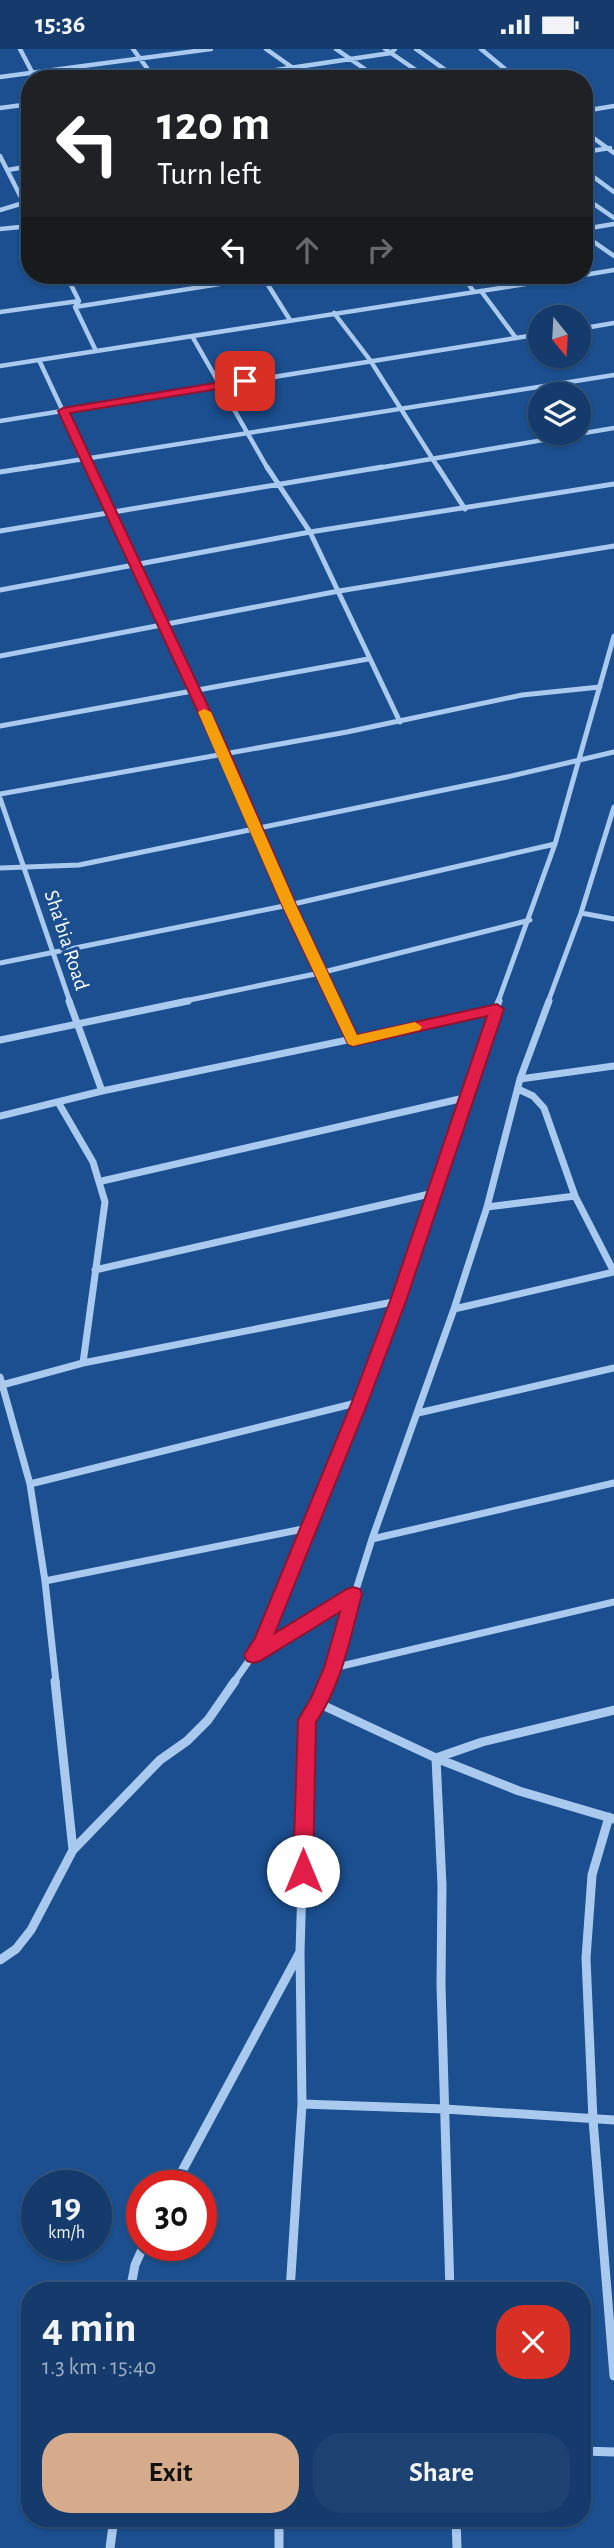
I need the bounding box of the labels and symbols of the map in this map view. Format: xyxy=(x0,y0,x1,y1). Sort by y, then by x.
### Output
north arrow xyxy=(528,305,592,367)
pin xyxy=(215,351,275,411)
street label: Sha'bia Road xyxy=(40,887,93,993)
position arrow xyxy=(266,1834,340,1908)
speed limit sign: 30 xyxy=(126,2170,217,2261)

